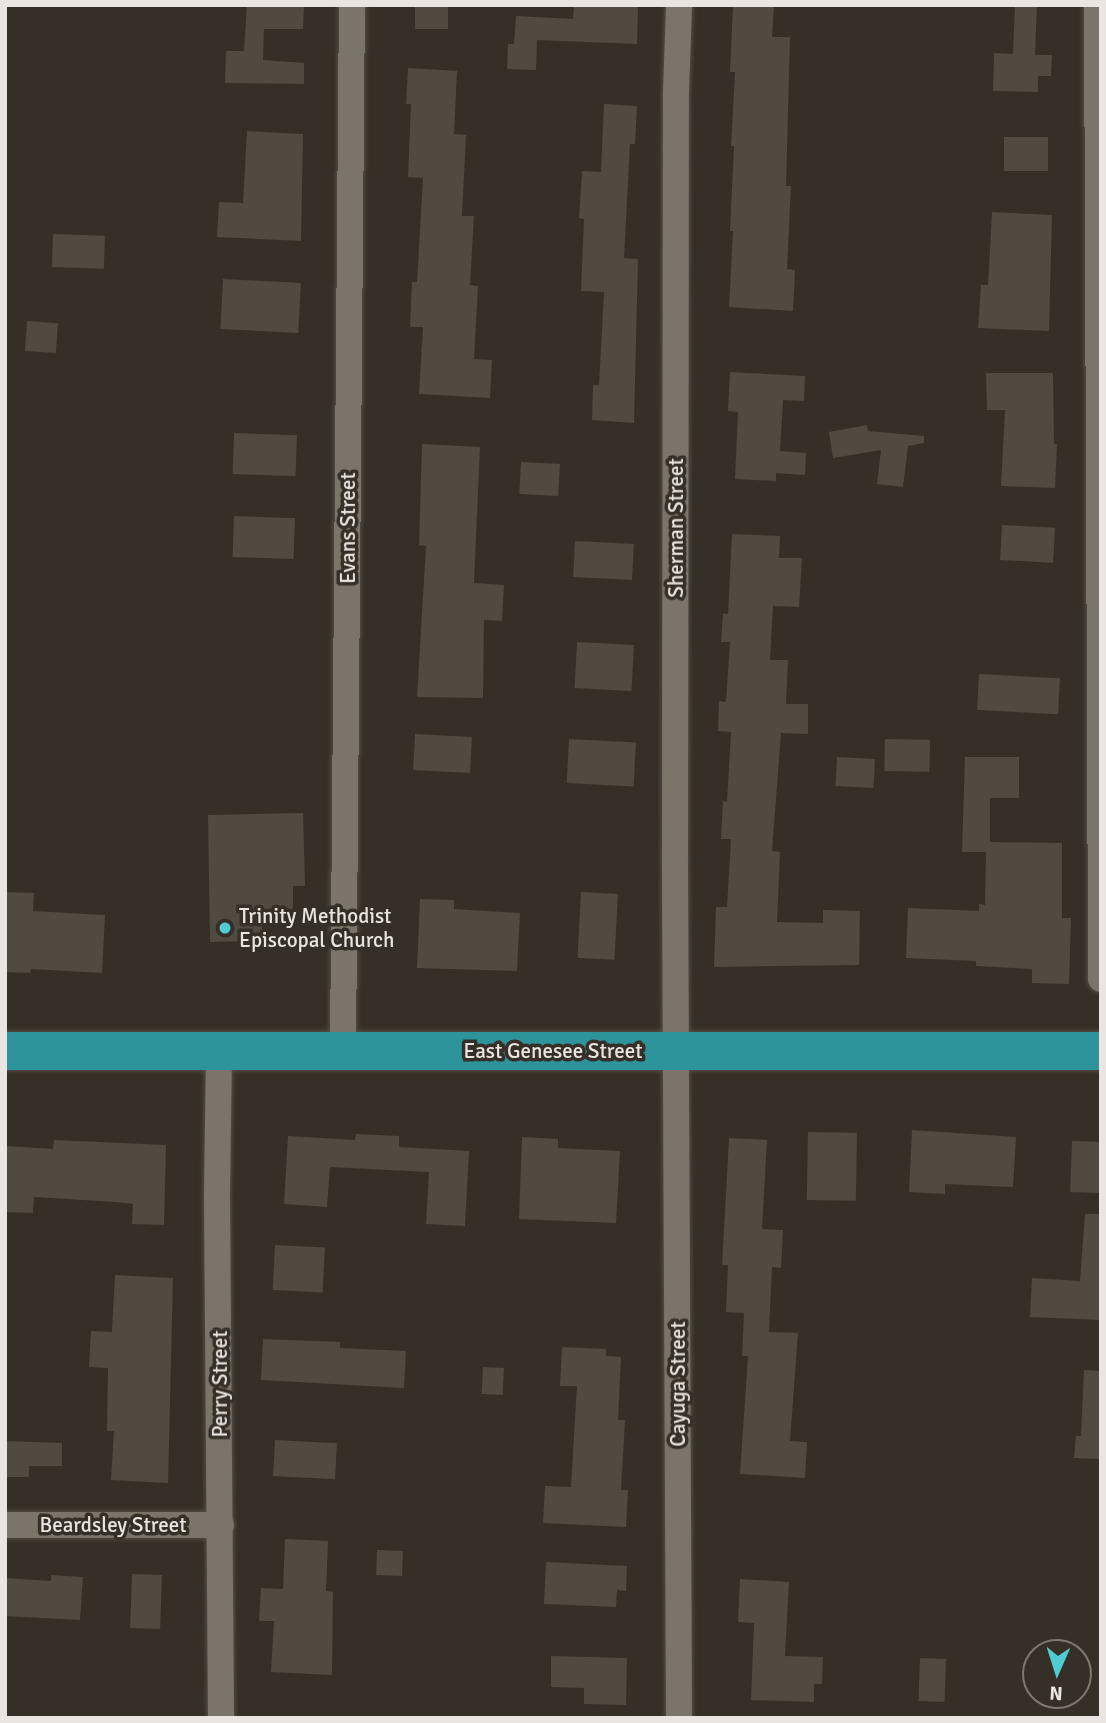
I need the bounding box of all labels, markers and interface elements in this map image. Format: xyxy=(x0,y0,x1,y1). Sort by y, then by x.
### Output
street label: Sherman Street xyxy=(663,458,689,598)
street label: Evans Street xyxy=(335,472,361,584)
place label: Trinity Methodist Episcopal Church xyxy=(239,903,394,953)
marker: Trinity Methodist Episcopal Church xyxy=(217,920,233,936)
street label: East Genesee Street xyxy=(463,1038,643,1064)
street label: Cayuga Street xyxy=(665,1321,691,1447)
street label: Perry Street xyxy=(207,1331,233,1437)
street label: Beardsley Street xyxy=(39,1512,187,1538)
north arrow xyxy=(1022,1639,1092,1709)
text: N xyxy=(1049,1681,1063,1705)

